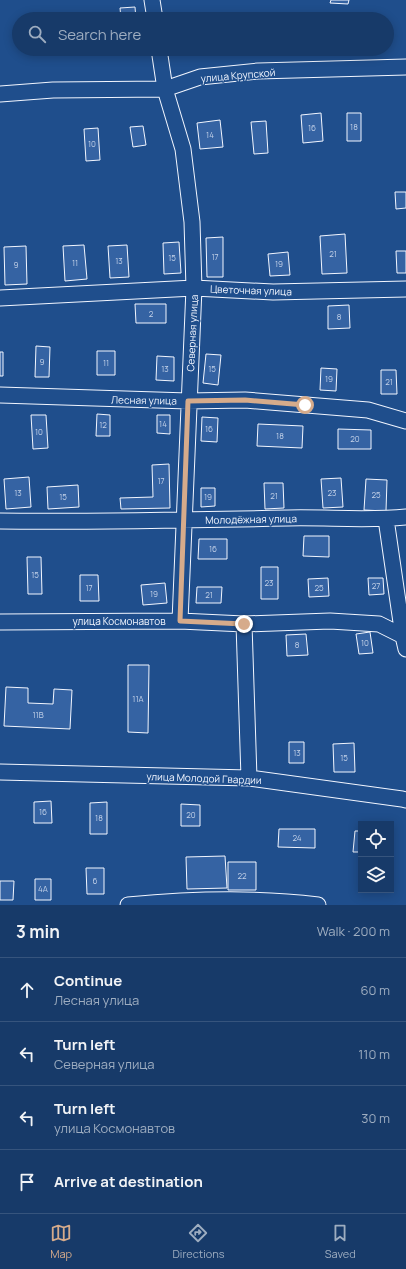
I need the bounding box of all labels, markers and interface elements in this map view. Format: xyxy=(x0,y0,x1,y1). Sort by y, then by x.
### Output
search box xyxy=(12,12,394,56)
icon: search xyxy=(26,23,48,45)
text: Search here xyxy=(58,24,141,45)
street label: улица Крупской xyxy=(200,65,276,85)
house number: 18 xyxy=(350,121,358,132)
house number: 16 xyxy=(308,122,316,133)
house number: 14 xyxy=(206,129,214,140)
house number: 10 xyxy=(88,138,96,149)
house number: 21 xyxy=(329,248,337,259)
house number: 17 xyxy=(211,251,219,262)
house number: 15 xyxy=(168,252,176,263)
house number: 13 xyxy=(115,255,123,266)
house number: 11 xyxy=(72,257,78,268)
house number: 19 xyxy=(275,258,283,269)
house number: 9 xyxy=(14,259,19,270)
street label: Цветочная улица xyxy=(210,282,292,298)
street label: Северная улица xyxy=(183,294,201,372)
house number: 2 xyxy=(149,308,154,319)
house number: 8 xyxy=(337,311,342,322)
house number: 9 xyxy=(40,356,45,367)
house number: 11 xyxy=(103,357,109,368)
house number: 13 xyxy=(161,363,169,374)
house number: 15 xyxy=(208,363,216,374)
house number: 19 xyxy=(325,373,333,384)
house number: 21 xyxy=(385,376,393,387)
street label: Лесная улица xyxy=(111,392,177,408)
route start xyxy=(296,396,314,414)
house number: 14 xyxy=(159,418,167,429)
house number: 12 xyxy=(99,419,107,430)
house number: 16 xyxy=(205,423,213,434)
house number: 10 xyxy=(35,426,43,437)
house number: 18 xyxy=(276,430,284,441)
house number: 20 xyxy=(350,433,360,444)
house number: 17 xyxy=(157,475,165,486)
house number: 13 xyxy=(14,487,22,498)
house number: 23 xyxy=(328,487,336,498)
house number: 25 xyxy=(371,489,381,500)
house number: 21 xyxy=(270,490,278,501)
house number: 15 xyxy=(59,491,67,502)
house number: 19 xyxy=(204,491,212,502)
street label: Молодёжная улица xyxy=(205,511,297,527)
house number: 16 xyxy=(209,543,217,554)
house number: 15 xyxy=(31,569,39,580)
house number: 23 xyxy=(265,577,273,588)
house number: 27 xyxy=(372,580,380,591)
house number: 17 xyxy=(85,582,93,593)
house number: 25 xyxy=(314,582,324,593)
house number: 19 xyxy=(150,588,158,599)
house number: 21 xyxy=(205,589,213,600)
street label: улица Космонавтов xyxy=(72,614,166,628)
route end xyxy=(235,615,253,633)
house number: 10 xyxy=(361,637,369,648)
house number: 8 xyxy=(295,639,300,650)
house number: 11А xyxy=(132,693,144,704)
house number: 11В xyxy=(32,709,44,720)
house number: 13 xyxy=(293,747,301,758)
house number: 15 xyxy=(340,752,348,763)
street label: улица Молодой Гвардии xyxy=(146,769,262,787)
house number: 16 xyxy=(39,806,47,817)
house number: 20 xyxy=(186,809,196,820)
house number: 18 xyxy=(95,812,103,823)
map controls xyxy=(358,821,394,893)
button: locate xyxy=(358,821,394,857)
house number: 24 xyxy=(292,832,302,843)
button: layers xyxy=(358,857,394,893)
house number: 22 xyxy=(237,870,247,881)
house number: 6 xyxy=(93,875,98,886)
house number: 4А xyxy=(38,883,48,894)
text: 3 min xyxy=(16,920,60,943)
text: Walk · 200 m xyxy=(317,922,390,940)
text: Continue xyxy=(54,970,122,991)
icon: ahead xyxy=(16,979,38,1001)
text: 60 m xyxy=(360,981,390,999)
text: Лесная улица xyxy=(54,991,139,1009)
text: Turn left xyxy=(54,1034,116,1055)
icon: left xyxy=(16,1043,38,1065)
text: 110 m xyxy=(358,1045,390,1063)
text: Северная улица xyxy=(54,1055,155,1073)
text: Turn left xyxy=(54,1098,116,1119)
icon: left xyxy=(16,1107,38,1129)
text: 30 m xyxy=(361,1109,390,1127)
text: улица Космонавтов xyxy=(54,1119,175,1137)
icon: arrive xyxy=(16,1171,38,1193)
text: Arrive at destination xyxy=(54,1171,203,1192)
tab: Map xyxy=(50,1222,72,1261)
tab: Directions xyxy=(172,1222,225,1261)
tab: Saved xyxy=(325,1222,356,1261)

